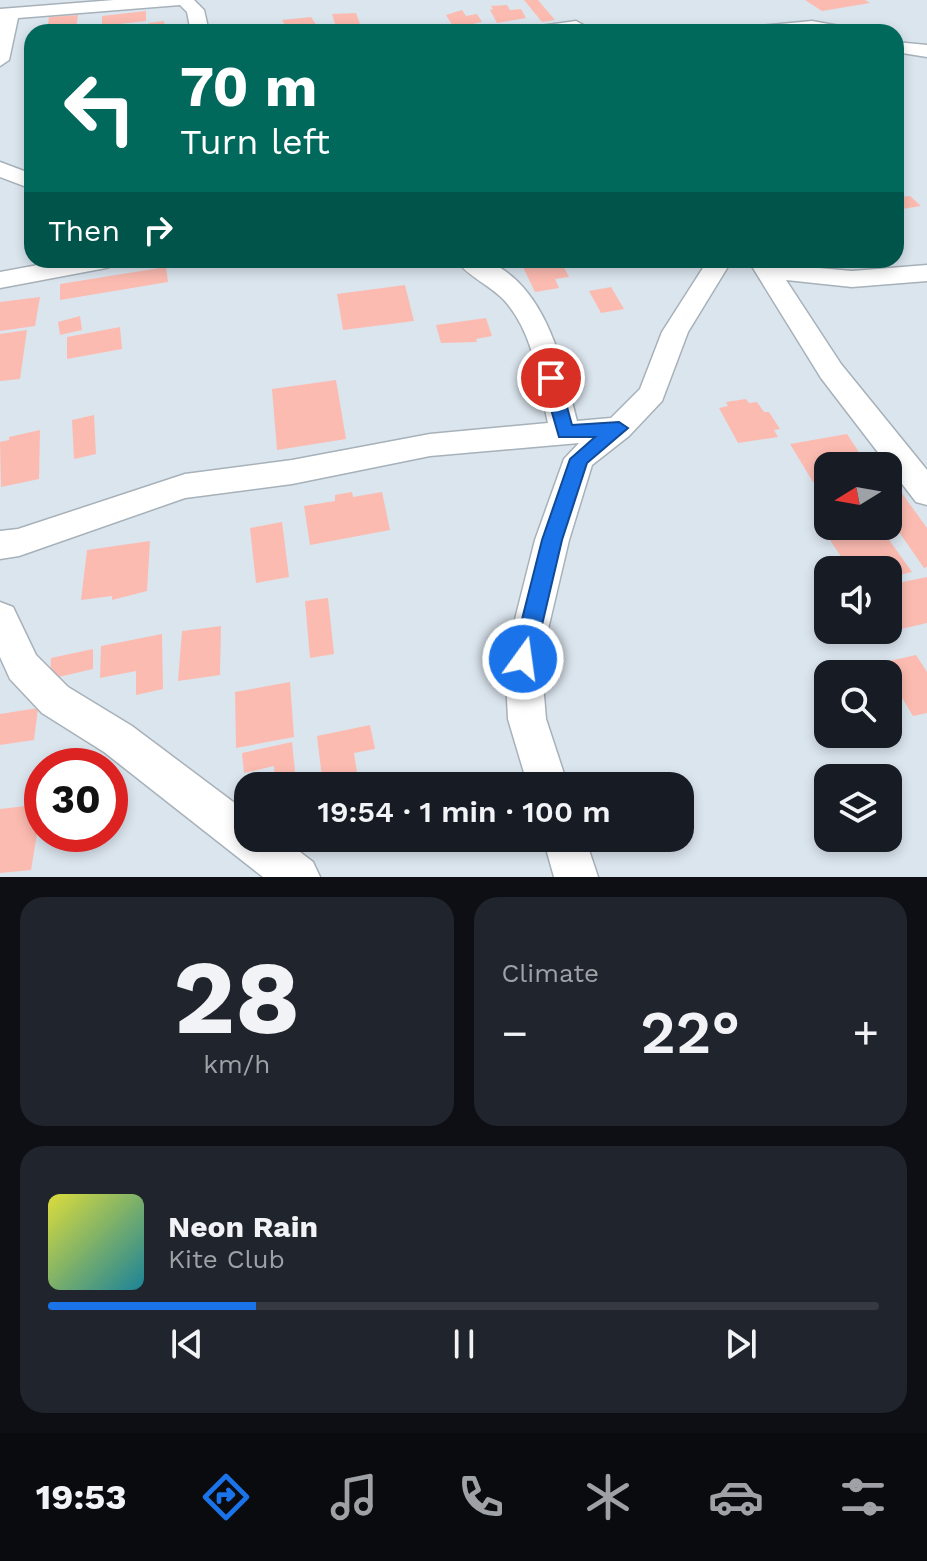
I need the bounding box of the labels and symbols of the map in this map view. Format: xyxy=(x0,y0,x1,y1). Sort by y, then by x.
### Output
pin xyxy=(517,344,585,412)
north arrow xyxy=(814,452,902,540)
position arrow xyxy=(481,617,565,701)
speed limit sign: 30 xyxy=(24,748,128,852)

